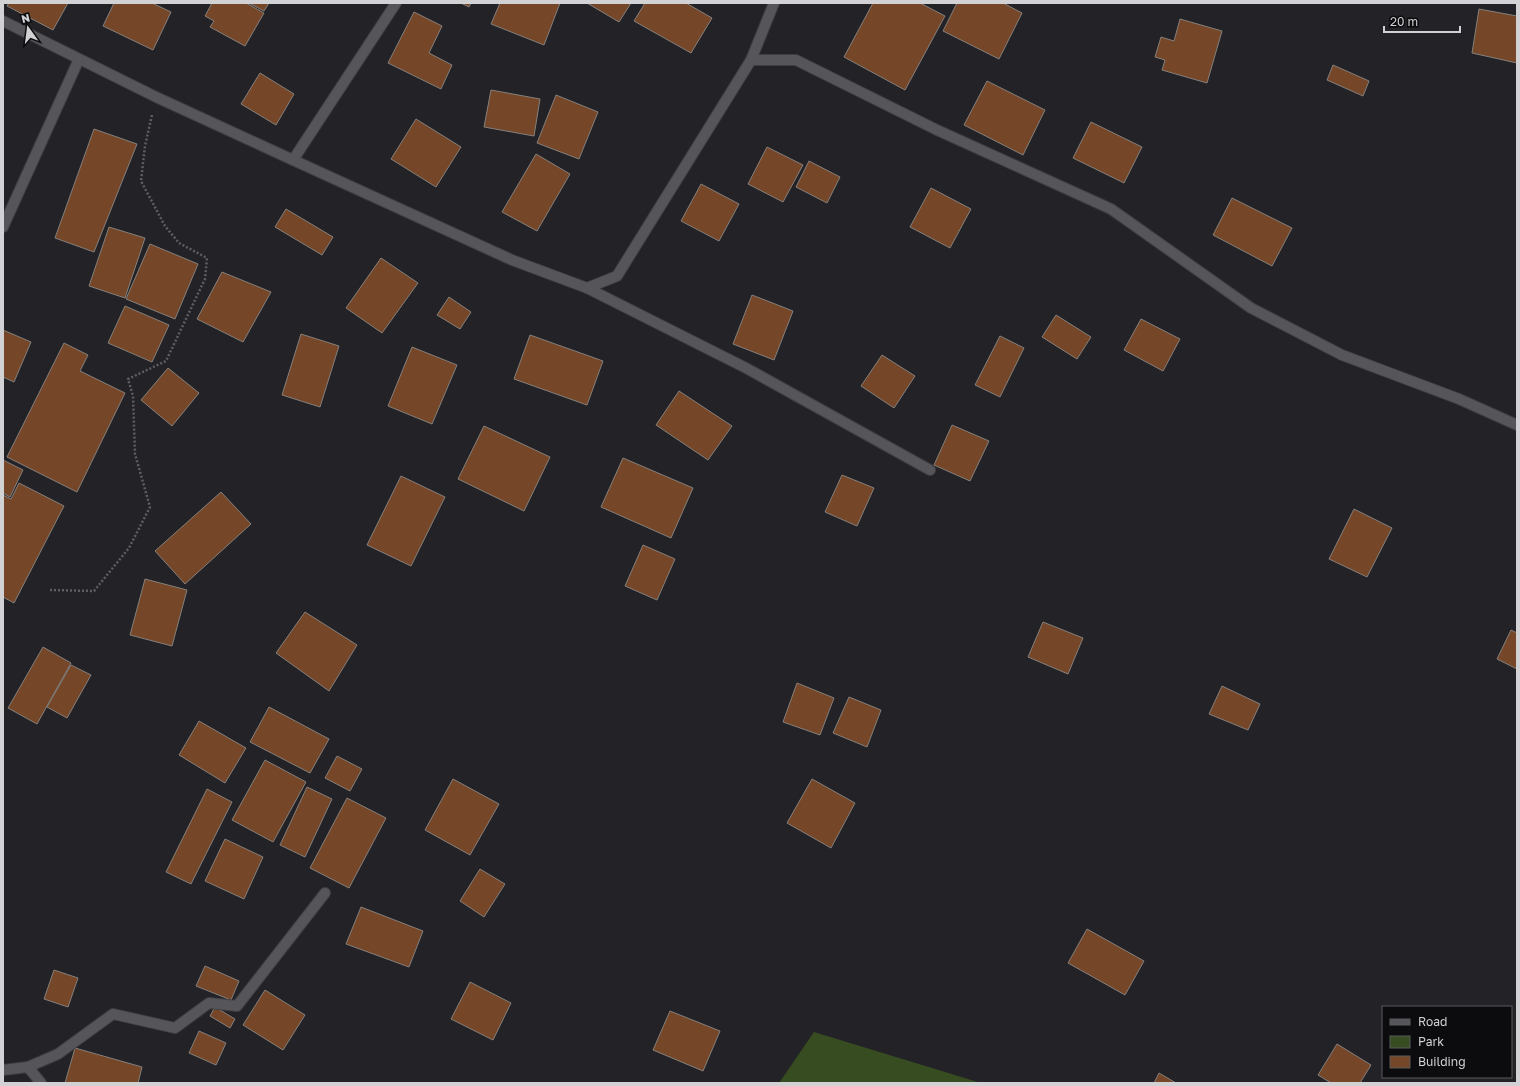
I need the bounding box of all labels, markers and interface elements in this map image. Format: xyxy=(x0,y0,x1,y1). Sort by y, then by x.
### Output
north arrow xyxy=(8,8,48,48)
scale bar xyxy=(1384,8,1460,34)
text: N xyxy=(20,10,31,25)
text: 20 m xyxy=(1390,14,1418,29)
legend xyxy=(1382,1006,1512,1078)
text: Road xyxy=(1418,1014,1447,1029)
text: Park xyxy=(1418,1034,1444,1049)
text: Building xyxy=(1418,1054,1466,1069)

